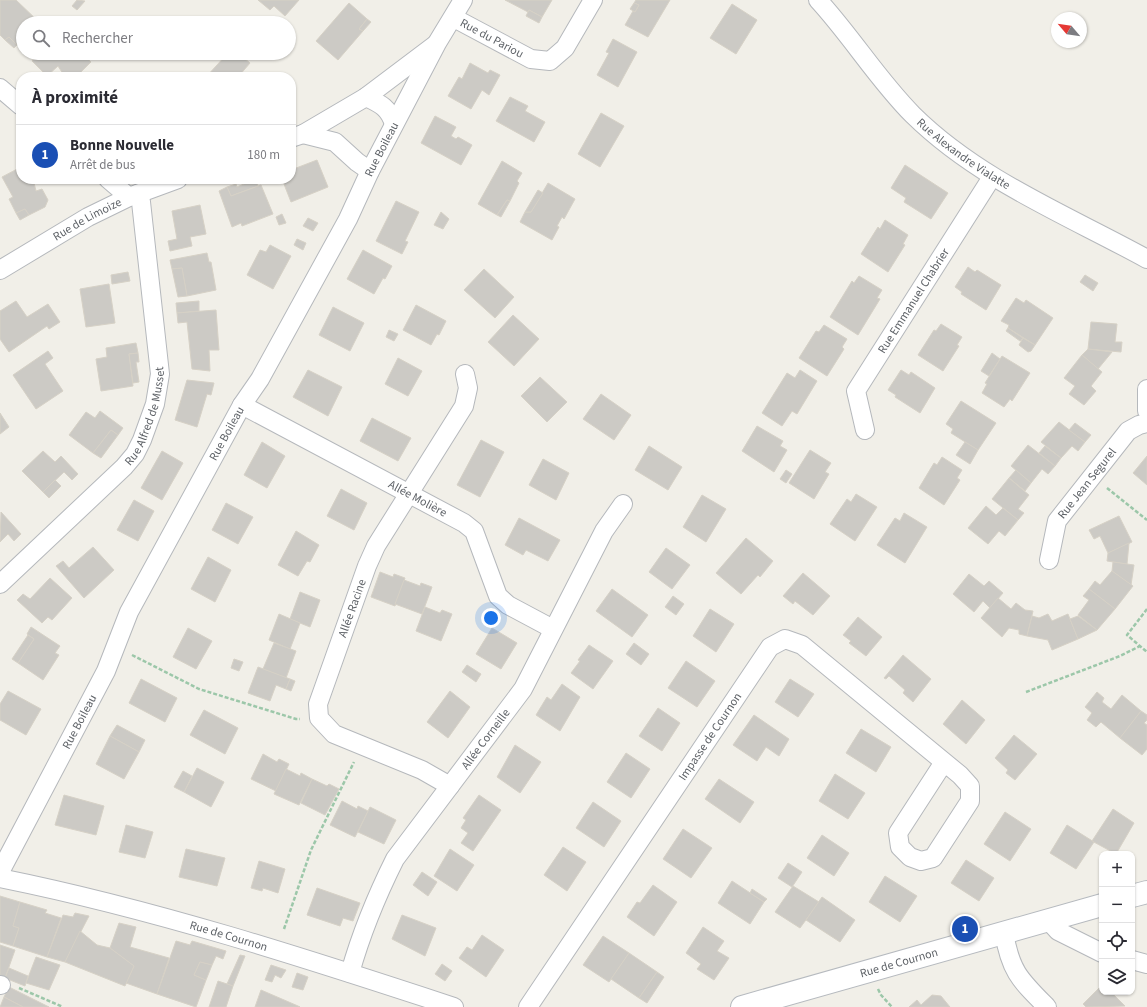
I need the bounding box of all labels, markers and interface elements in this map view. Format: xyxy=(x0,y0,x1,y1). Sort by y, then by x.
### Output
north arrow xyxy=(1051,12,1087,48)
street label: Rue du Pariou xyxy=(457,14,527,62)
search box xyxy=(16,16,296,60)
icon: search xyxy=(30,27,52,49)
text: Rechercher xyxy=(62,28,133,49)
text: À proximité xyxy=(32,86,118,110)
street label: Rue Alexandre Vialatte xyxy=(913,114,1013,193)
street label: Rue Boileau xyxy=(360,119,403,179)
text: Bonne Nouvelle xyxy=(70,135,174,156)
text: 1 xyxy=(42,146,48,164)
text: 180 m xyxy=(247,146,280,164)
text: Arrêt de bus xyxy=(70,156,135,174)
street label: Rue de Limoize xyxy=(50,193,124,245)
street label: Rue Emmanuel Chabrier xyxy=(874,244,954,357)
street label: Rue Alfred de Musset xyxy=(120,366,169,469)
street label: Rue Boileau xyxy=(205,403,248,464)
street label: Rue Jean Segurel xyxy=(1053,444,1120,522)
street label: Allée Molière xyxy=(385,476,450,521)
street label: Allée Racine xyxy=(334,577,370,640)
your location xyxy=(481,608,501,628)
street label: Impasse de Cournon xyxy=(674,689,746,784)
street label: Rue Boileau xyxy=(58,691,101,752)
street label: Allée Corneille xyxy=(457,705,514,773)
map controls xyxy=(1099,851,1135,995)
button: + xyxy=(1099,851,1135,887)
button: − xyxy=(1099,887,1135,923)
pin: 1 xyxy=(952,914,978,944)
street label: Rue de Cournon xyxy=(188,916,270,955)
button: locate xyxy=(1099,923,1135,959)
street label: Rue de Cournon xyxy=(858,943,940,982)
button: layers xyxy=(1099,959,1135,995)

